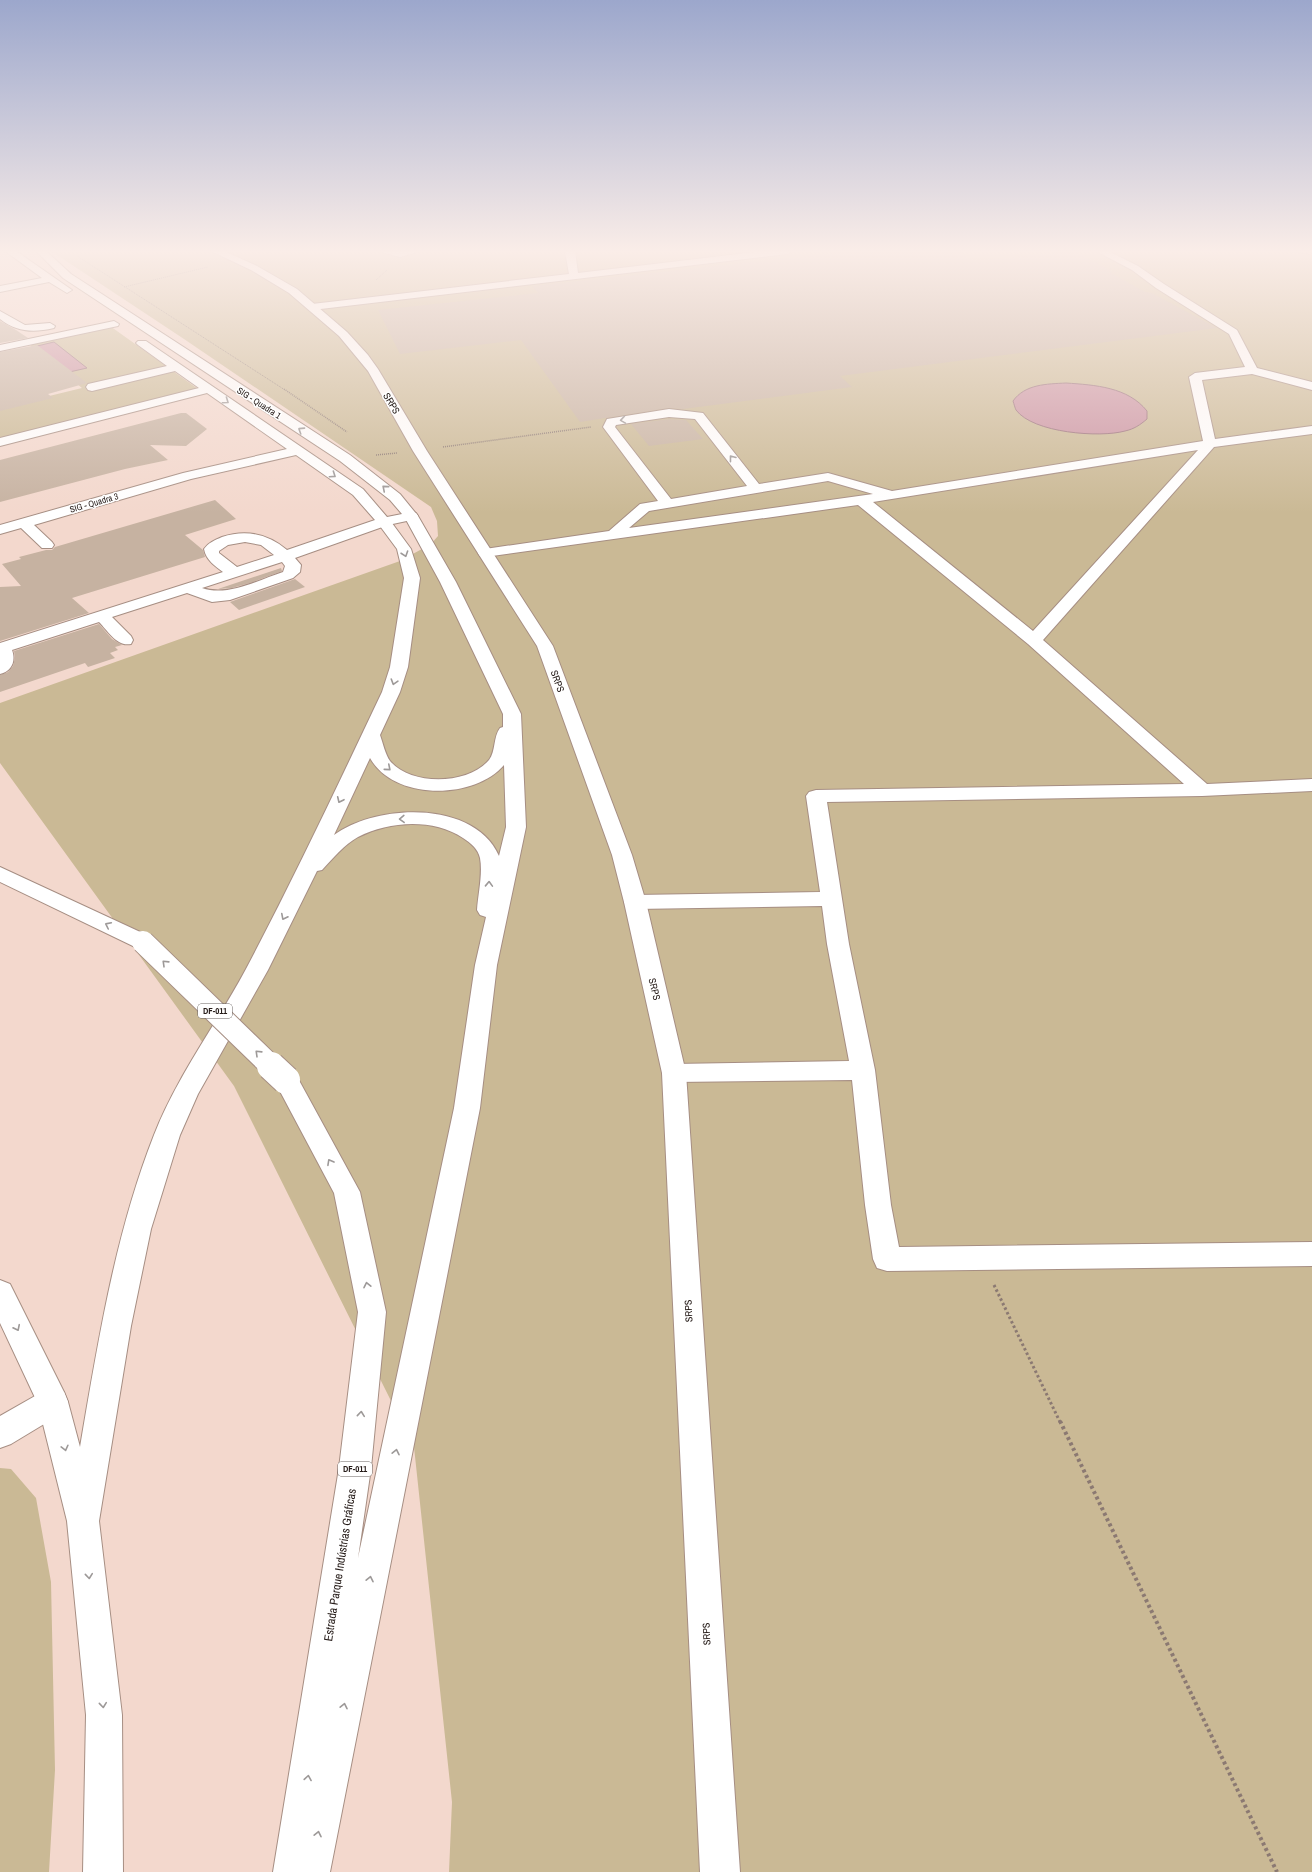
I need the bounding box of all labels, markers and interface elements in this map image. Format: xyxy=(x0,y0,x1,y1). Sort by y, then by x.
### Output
street label: SIG - Quadra 1 xyxy=(235,384,283,422)
street label: SRPS xyxy=(380,390,403,417)
one-way arrow xyxy=(222,396,229,404)
one-way arrow xyxy=(620,415,626,424)
one-way arrow xyxy=(298,427,305,435)
one-way arrow xyxy=(729,456,736,463)
one-way arrow xyxy=(329,470,336,478)
one-way arrow xyxy=(382,485,390,492)
street label: SIG - Quadra 3 xyxy=(68,490,120,516)
one-way arrow xyxy=(400,551,409,558)
street label: SRPS xyxy=(548,668,568,694)
one-way arrow xyxy=(390,678,399,685)
one-way arrow xyxy=(384,764,391,771)
one-way arrow xyxy=(337,796,345,803)
one-way arrow xyxy=(399,815,405,823)
one-way arrow xyxy=(484,881,493,887)
one-way arrow xyxy=(281,913,289,920)
one-way arrow xyxy=(105,922,113,930)
one-way arrow xyxy=(162,960,170,967)
street label: SRPS xyxy=(646,977,663,1002)
road number: DF-011 xyxy=(198,1004,232,1018)
one-way arrow xyxy=(255,1050,263,1058)
one-way arrow xyxy=(328,1158,335,1166)
one-way arrow xyxy=(363,1282,371,1288)
street label: SRPS xyxy=(681,1299,696,1322)
one-way arrow xyxy=(12,1324,20,1332)
one-way arrow xyxy=(356,1411,365,1417)
one-way arrow xyxy=(60,1445,69,1452)
one-way arrow xyxy=(392,1449,400,1455)
road number: DF-011 xyxy=(338,1462,372,1476)
street label: Estrada Parque Indústrias Gráficas xyxy=(320,1487,360,1642)
one-way arrow xyxy=(84,1573,93,1579)
one-way arrow xyxy=(366,1576,374,1582)
street label: SRPS xyxy=(699,1622,714,1645)
one-way arrow xyxy=(98,1702,107,1708)
one-way arrow xyxy=(340,1703,348,1710)
one-way arrow xyxy=(303,1775,312,1781)
one-way arrow xyxy=(314,1831,322,1837)

